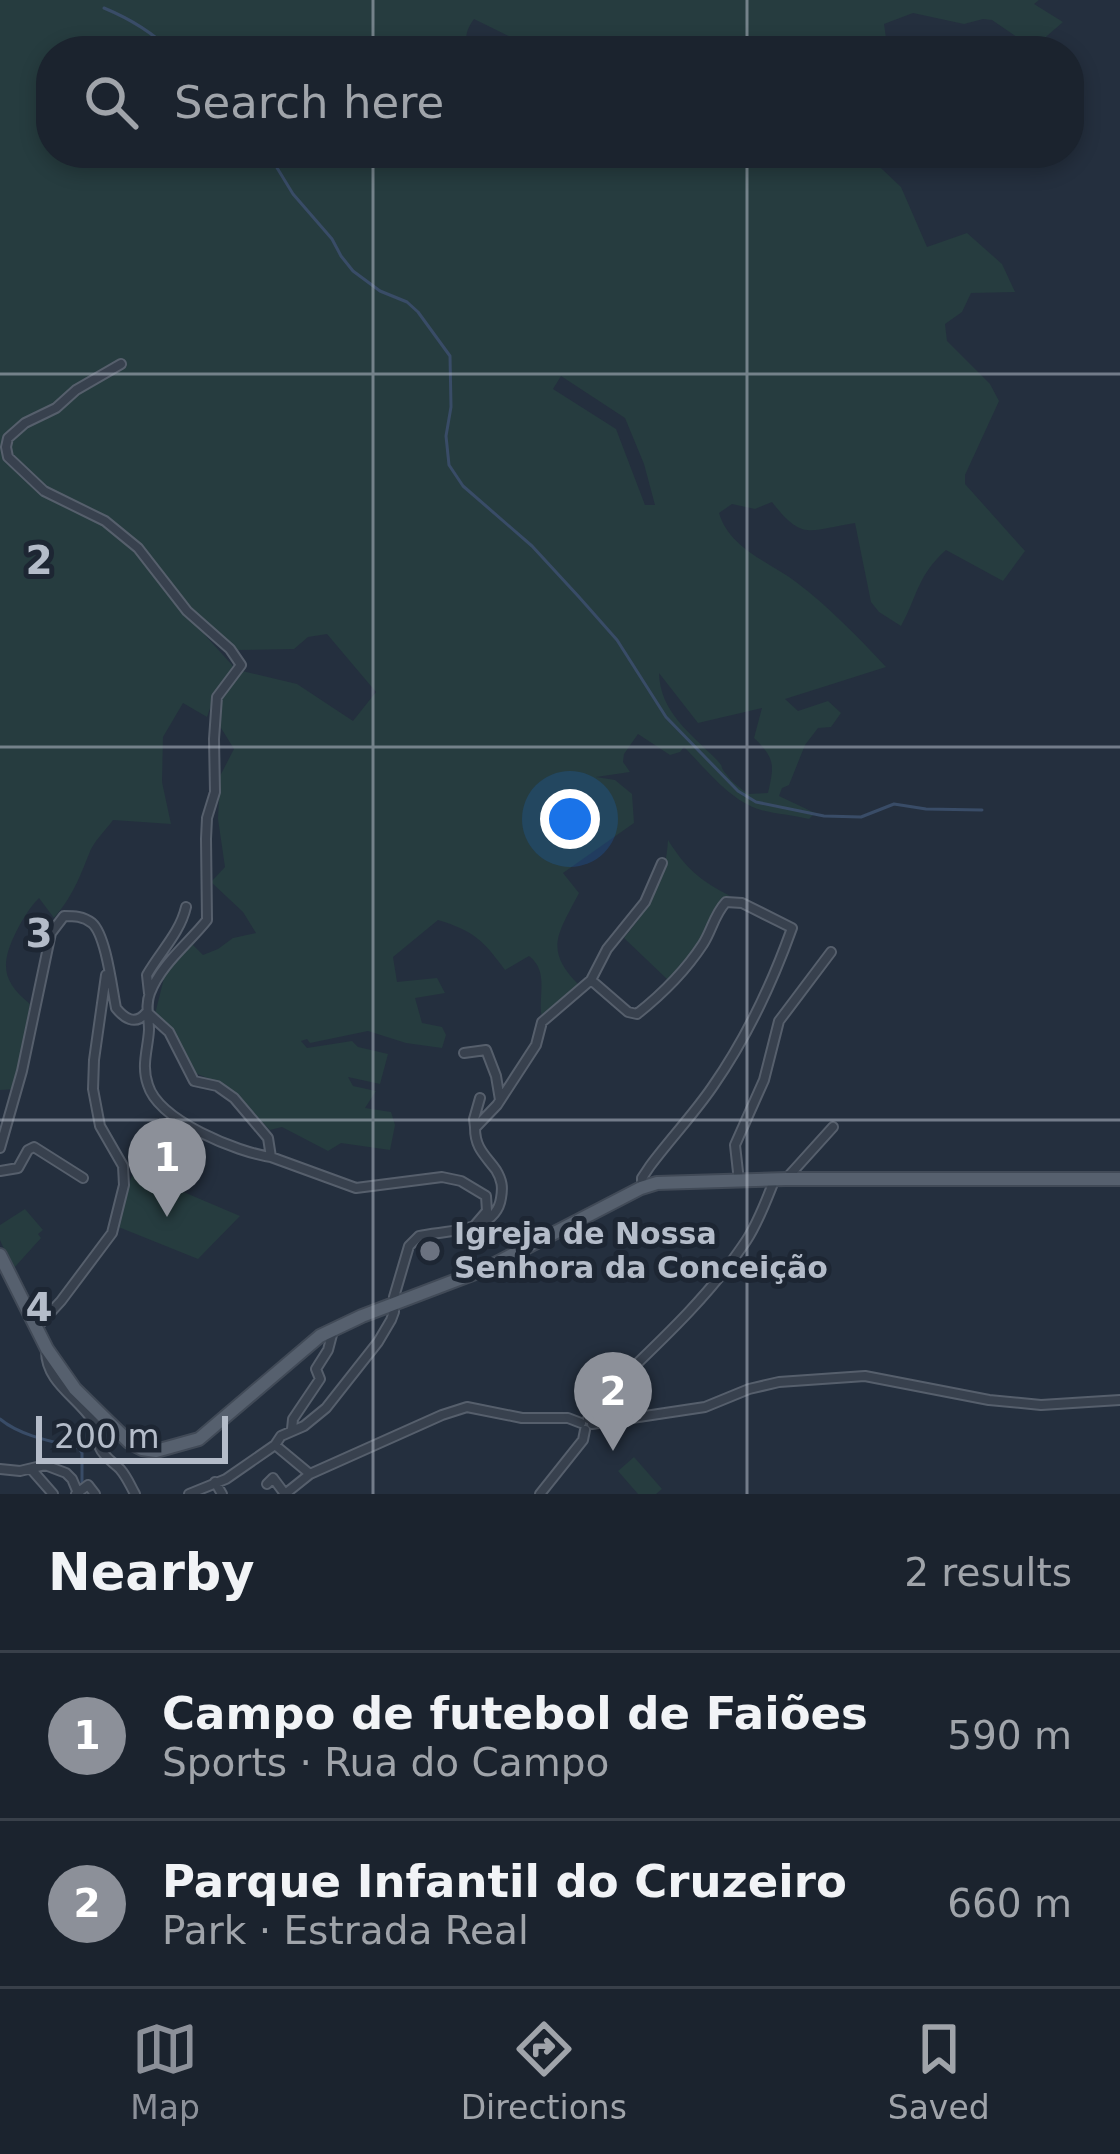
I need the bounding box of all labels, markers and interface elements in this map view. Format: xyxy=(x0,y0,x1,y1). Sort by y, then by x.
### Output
search box xyxy=(36,36,1084,168)
icon: search xyxy=(78,69,144,135)
text: Search here xyxy=(174,76,444,129)
text: 2 xyxy=(25,538,53,583)
your location xyxy=(540,789,600,849)
text: 3 xyxy=(25,911,53,956)
pin: 1 xyxy=(128,1118,206,1217)
place label: Igreja de Nossa Senhora da Conceição xyxy=(454,1216,828,1285)
marker: Igreja de Nossa Senhora da Conceição xyxy=(417,1238,443,1264)
text: 4 xyxy=(25,1285,53,1330)
pin: 2 xyxy=(574,1352,652,1451)
scale bar xyxy=(36,1410,228,1463)
text: 200 m xyxy=(54,1417,160,1456)
text: Nearby xyxy=(48,1543,255,1602)
text: 2 results xyxy=(904,1550,1072,1595)
text: Campo de futebol de Faiões xyxy=(162,1687,868,1740)
text: 1 xyxy=(73,1713,101,1758)
text: 590 m xyxy=(947,1713,1072,1758)
text: Sports · Rua do Campo xyxy=(162,1740,609,1785)
text: Parque Infantil do Cruzeiro xyxy=(162,1855,847,1908)
text: 2 xyxy=(73,1881,101,1926)
text: 660 m xyxy=(947,1881,1072,1926)
text: Park · Estrada Real xyxy=(162,1908,529,1953)
tab: Map xyxy=(130,2016,200,2127)
tab: Directions xyxy=(461,2016,627,2127)
tab: Saved xyxy=(888,2016,990,2127)

